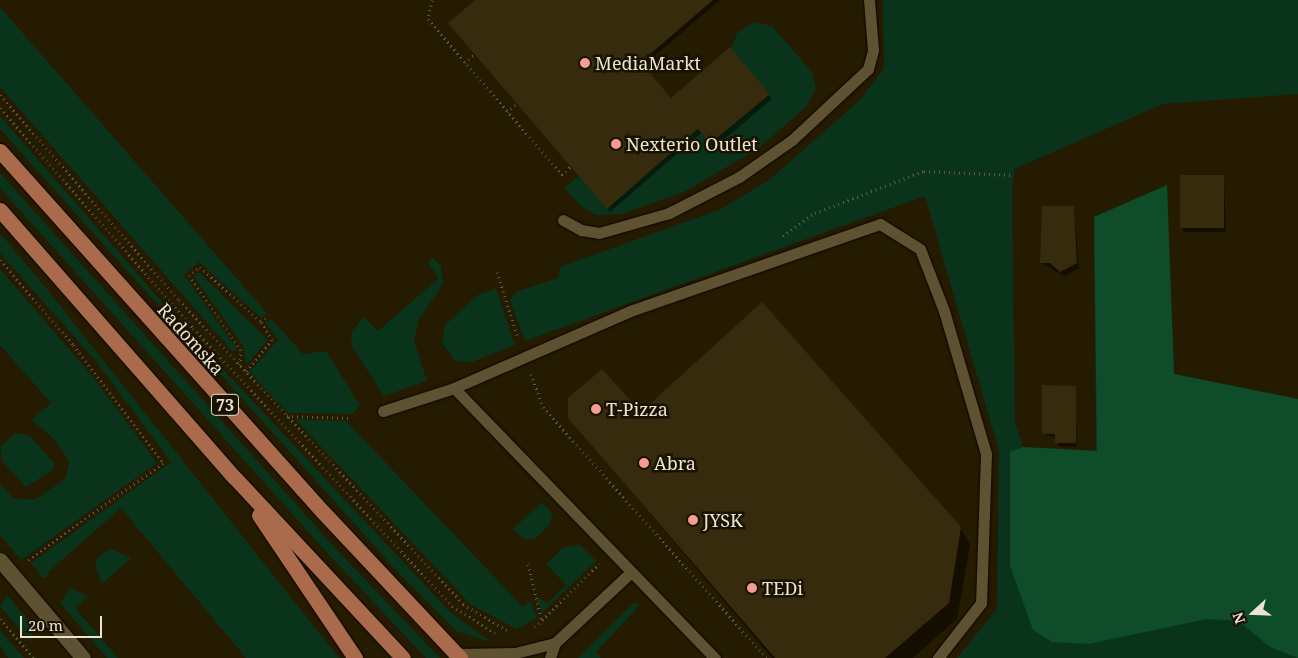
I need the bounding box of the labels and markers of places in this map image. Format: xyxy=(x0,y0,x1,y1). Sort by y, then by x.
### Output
place label: MediaMarkt xyxy=(595,52,701,74)
marker: MediaMarkt xyxy=(579,57,591,69)
place label: Nexterio Outlet xyxy=(626,133,758,155)
marker: Nexterio Outlet xyxy=(610,138,622,150)
place label: T-Pizza xyxy=(606,398,668,420)
marker: T-Pizza xyxy=(590,403,602,415)
place label: Abra xyxy=(654,452,696,474)
marker: Abra xyxy=(638,457,650,469)
place label: JYSK xyxy=(703,509,743,531)
marker: JYSK xyxy=(687,514,699,526)
place label: TEDi xyxy=(762,577,803,599)
marker: TEDi xyxy=(746,582,758,594)

